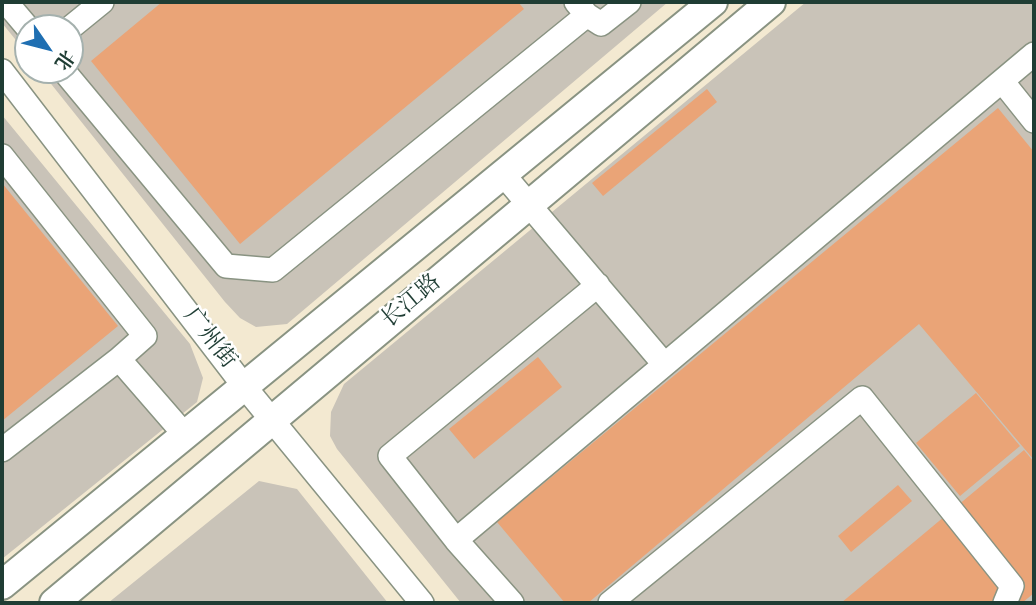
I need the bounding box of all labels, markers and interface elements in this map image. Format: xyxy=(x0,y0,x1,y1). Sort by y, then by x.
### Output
north arrow xyxy=(14,14,84,84)
text: 北 xyxy=(49,45,80,75)
street label: 长江路 xyxy=(377,269,447,335)
street label: 广州街 xyxy=(177,303,241,375)

